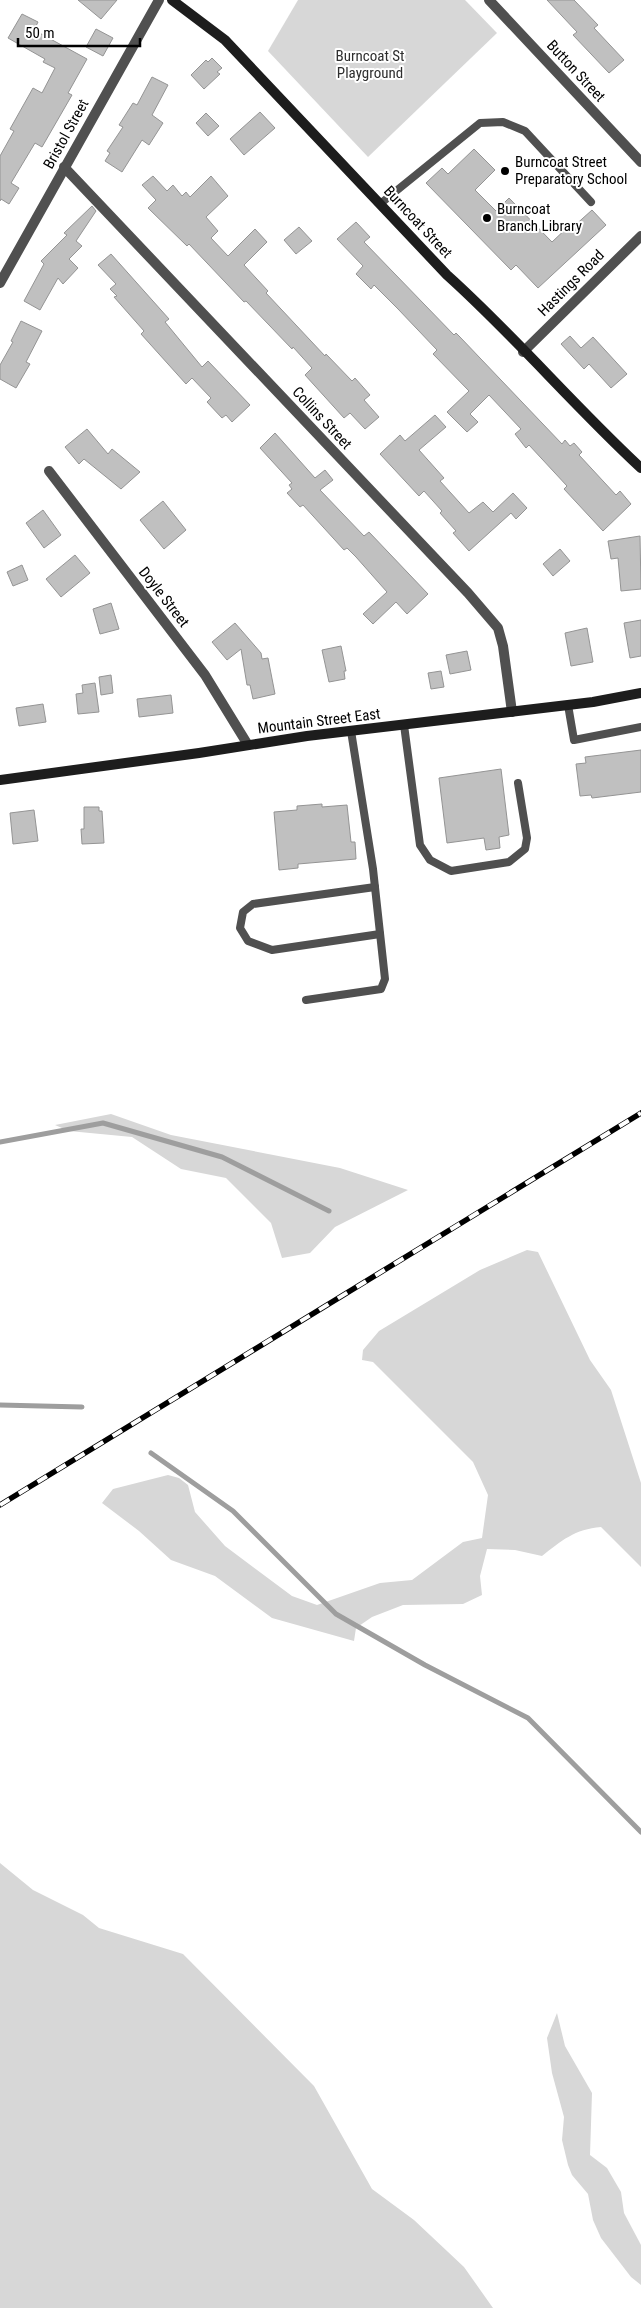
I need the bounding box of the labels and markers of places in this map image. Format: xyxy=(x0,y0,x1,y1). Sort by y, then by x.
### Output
place label: Burncoat Street Preparatory School xyxy=(515,153,628,188)
marker: Burncoat Street Preparatory School xyxy=(499,165,511,177)
place label: Burncoat Branch Library xyxy=(497,200,582,235)
marker: Burncoat Branch Library xyxy=(481,212,493,224)

